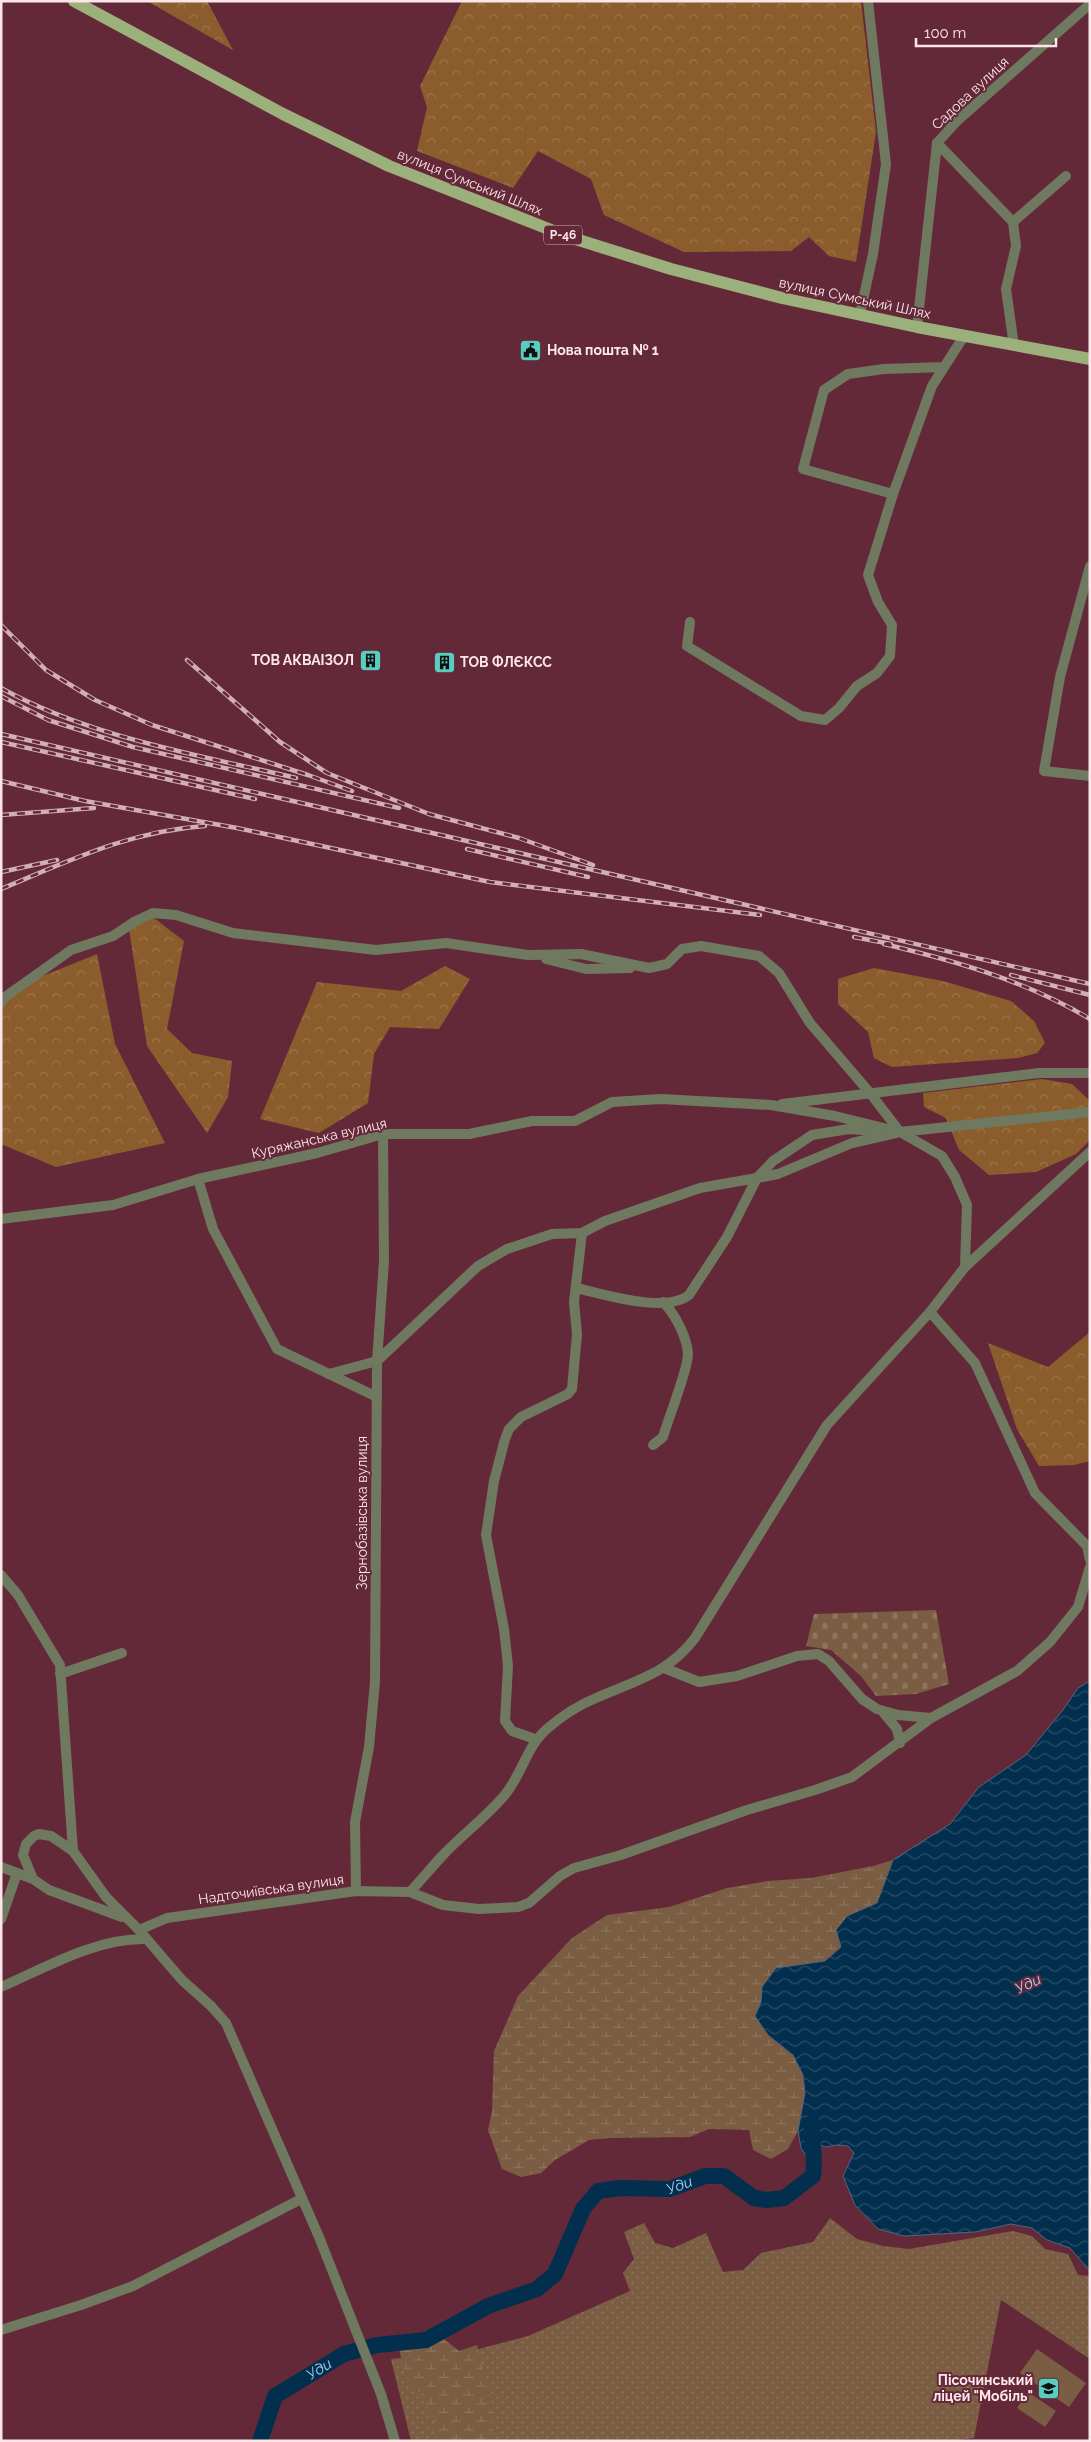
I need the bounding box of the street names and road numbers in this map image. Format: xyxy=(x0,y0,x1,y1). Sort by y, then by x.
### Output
street label: Садова вулиця xyxy=(928,53,1012,133)
street label: вулиця Сумський Шлях xyxy=(395,146,545,218)
road number: Р-46 xyxy=(544,226,582,244)
street label: вулиця Сумський Шлях xyxy=(778,274,932,322)
street label: Куряжанська вулиця xyxy=(250,1115,388,1161)
street label: Зернобазівська вулиця xyxy=(354,1436,370,1590)
street label: Надточиївська вулиця xyxy=(197,1871,345,1907)

